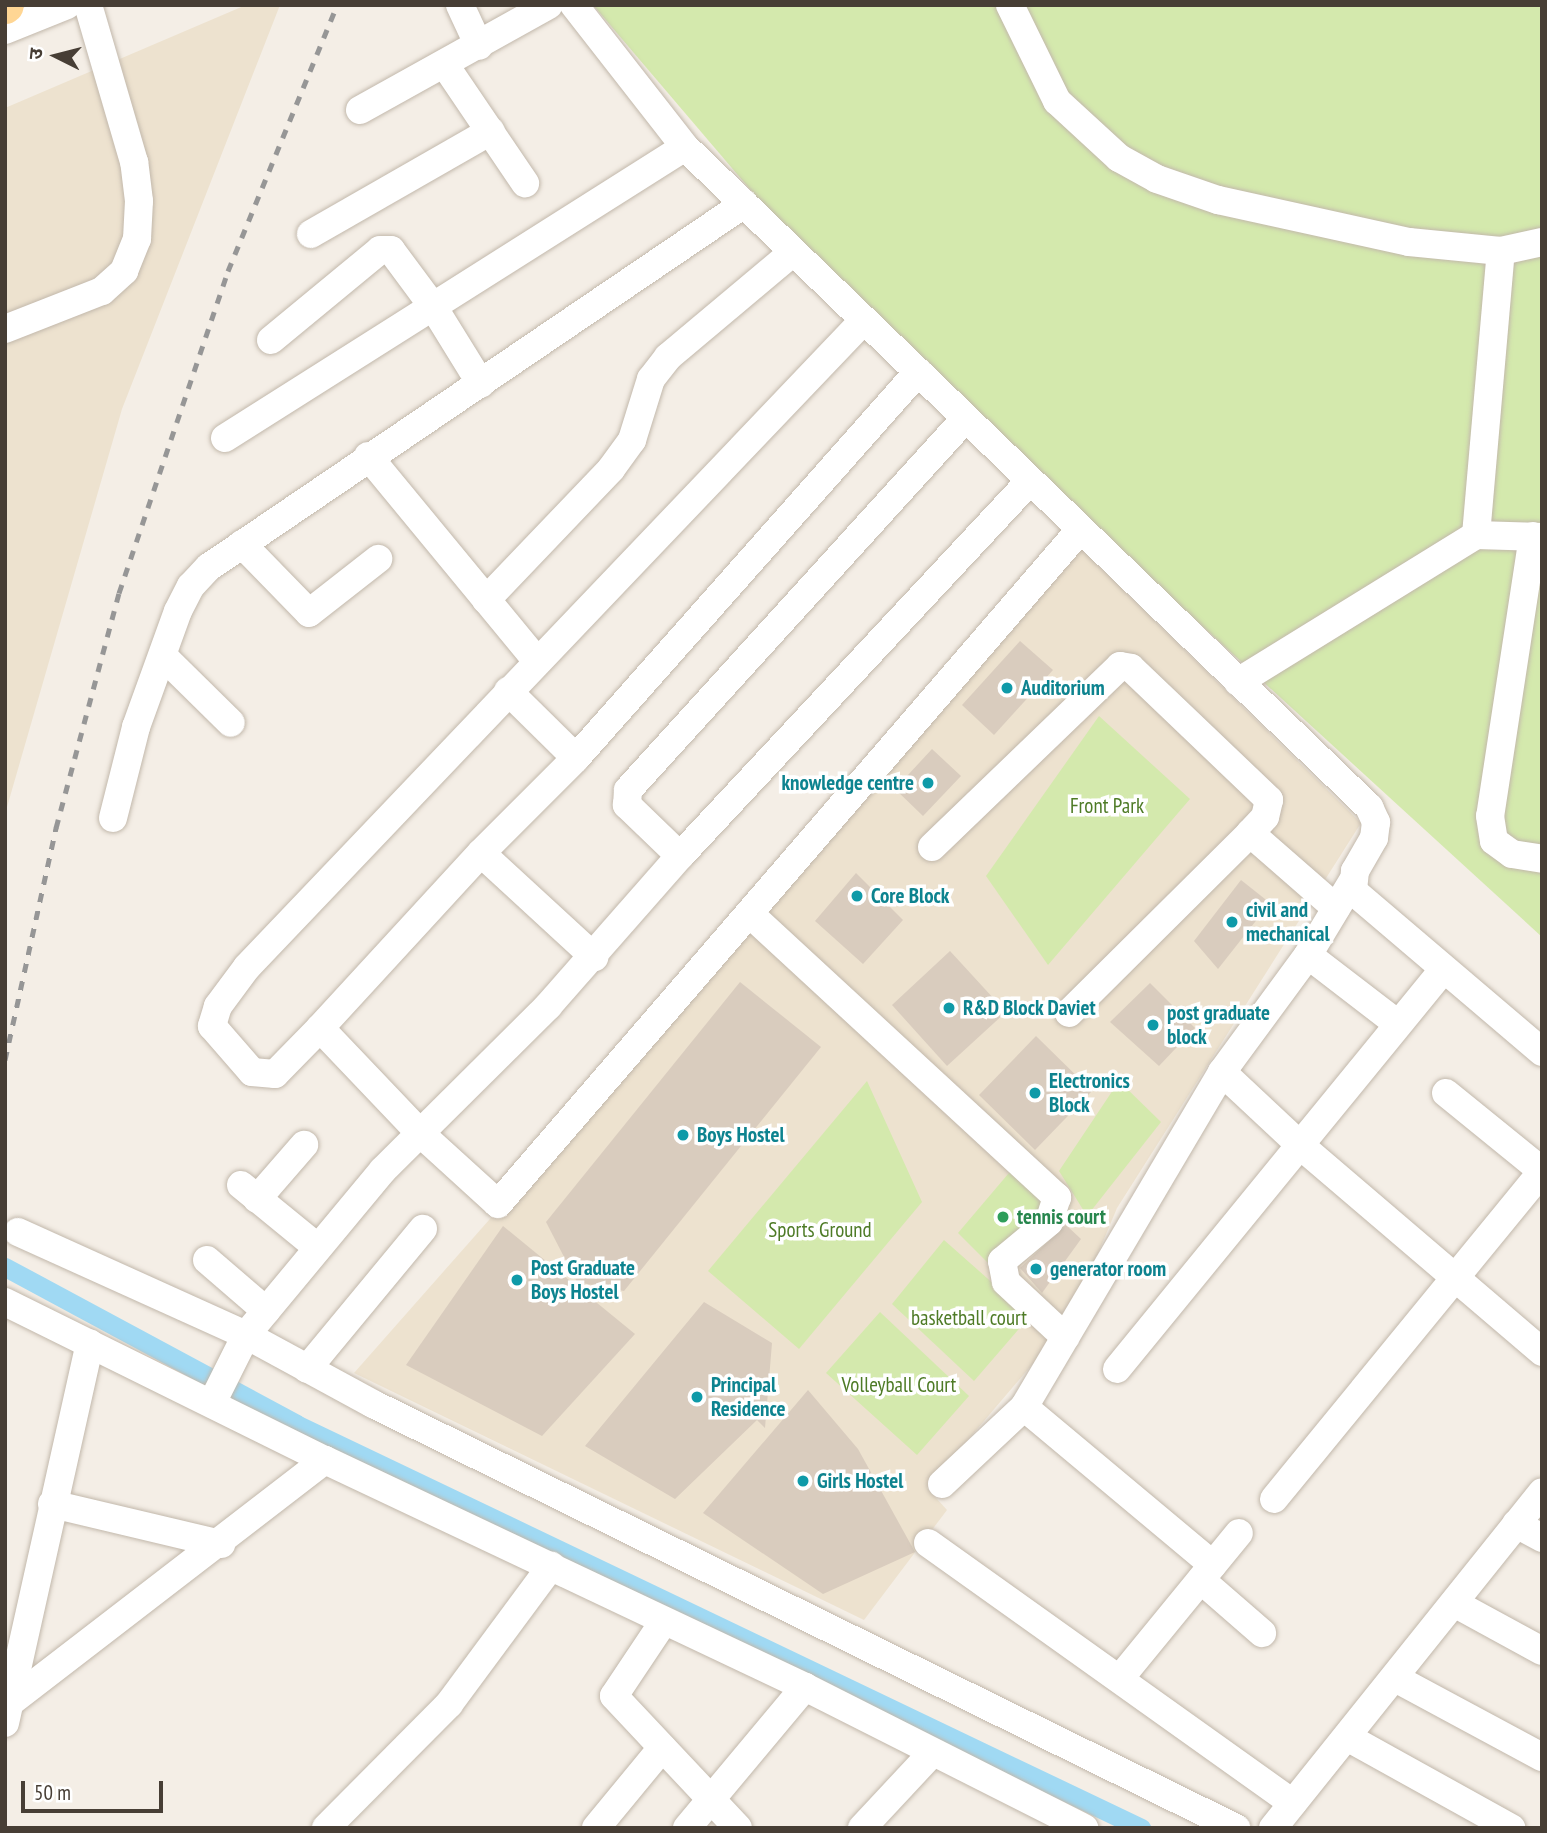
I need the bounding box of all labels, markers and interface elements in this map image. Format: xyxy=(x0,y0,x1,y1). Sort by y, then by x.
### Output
north arrow xyxy=(21,21,91,91)
text: उ xyxy=(23,47,48,61)
place label: Auditorium xyxy=(1021,675,1105,701)
marker: Auditorium xyxy=(999,680,1015,696)
place label: knowledge centre xyxy=(781,770,914,796)
marker: knowledge centre xyxy=(920,775,936,791)
park label: Front Park xyxy=(1070,793,1144,819)
place label: Core Block xyxy=(871,883,950,909)
marker: Core Block xyxy=(849,888,865,904)
place label: civil and mechanical xyxy=(1246,897,1330,947)
marker: civil and mechanical xyxy=(1224,914,1240,930)
place label: R&D Block Daviet xyxy=(963,995,1096,1021)
marker: R&D Block Daviet xyxy=(941,1000,957,1016)
place label: post graduate block xyxy=(1167,1000,1270,1050)
marker: post graduate block xyxy=(1145,1017,1161,1033)
place label: Electronics Block xyxy=(1049,1068,1130,1118)
marker: Electronics Block xyxy=(1027,1085,1043,1101)
place label: Boys Hostel xyxy=(697,1122,785,1148)
marker: Boys Hostel xyxy=(675,1127,691,1143)
place label: tennis court xyxy=(1017,1204,1106,1230)
marker: tennis court xyxy=(995,1209,1011,1225)
park label: Sports Ground xyxy=(768,1217,872,1243)
place label: Post Graduate Boys Hostel xyxy=(531,1255,635,1305)
place label: generator room xyxy=(1050,1256,1166,1282)
marker: generator room xyxy=(1028,1261,1044,1277)
marker: Post Graduate Boys Hostel xyxy=(509,1272,525,1288)
park label: basketball court xyxy=(911,1305,1027,1331)
place label: Principal Residence xyxy=(711,1372,786,1422)
park label: Volleyball Court xyxy=(842,1372,956,1398)
marker: Principal Residence xyxy=(689,1389,705,1405)
place label: Girls Hostel xyxy=(817,1468,903,1494)
marker: Girls Hostel xyxy=(795,1473,811,1489)
scale bar xyxy=(24,1766,166,1810)
text: 50 m xyxy=(34,1779,71,1806)

